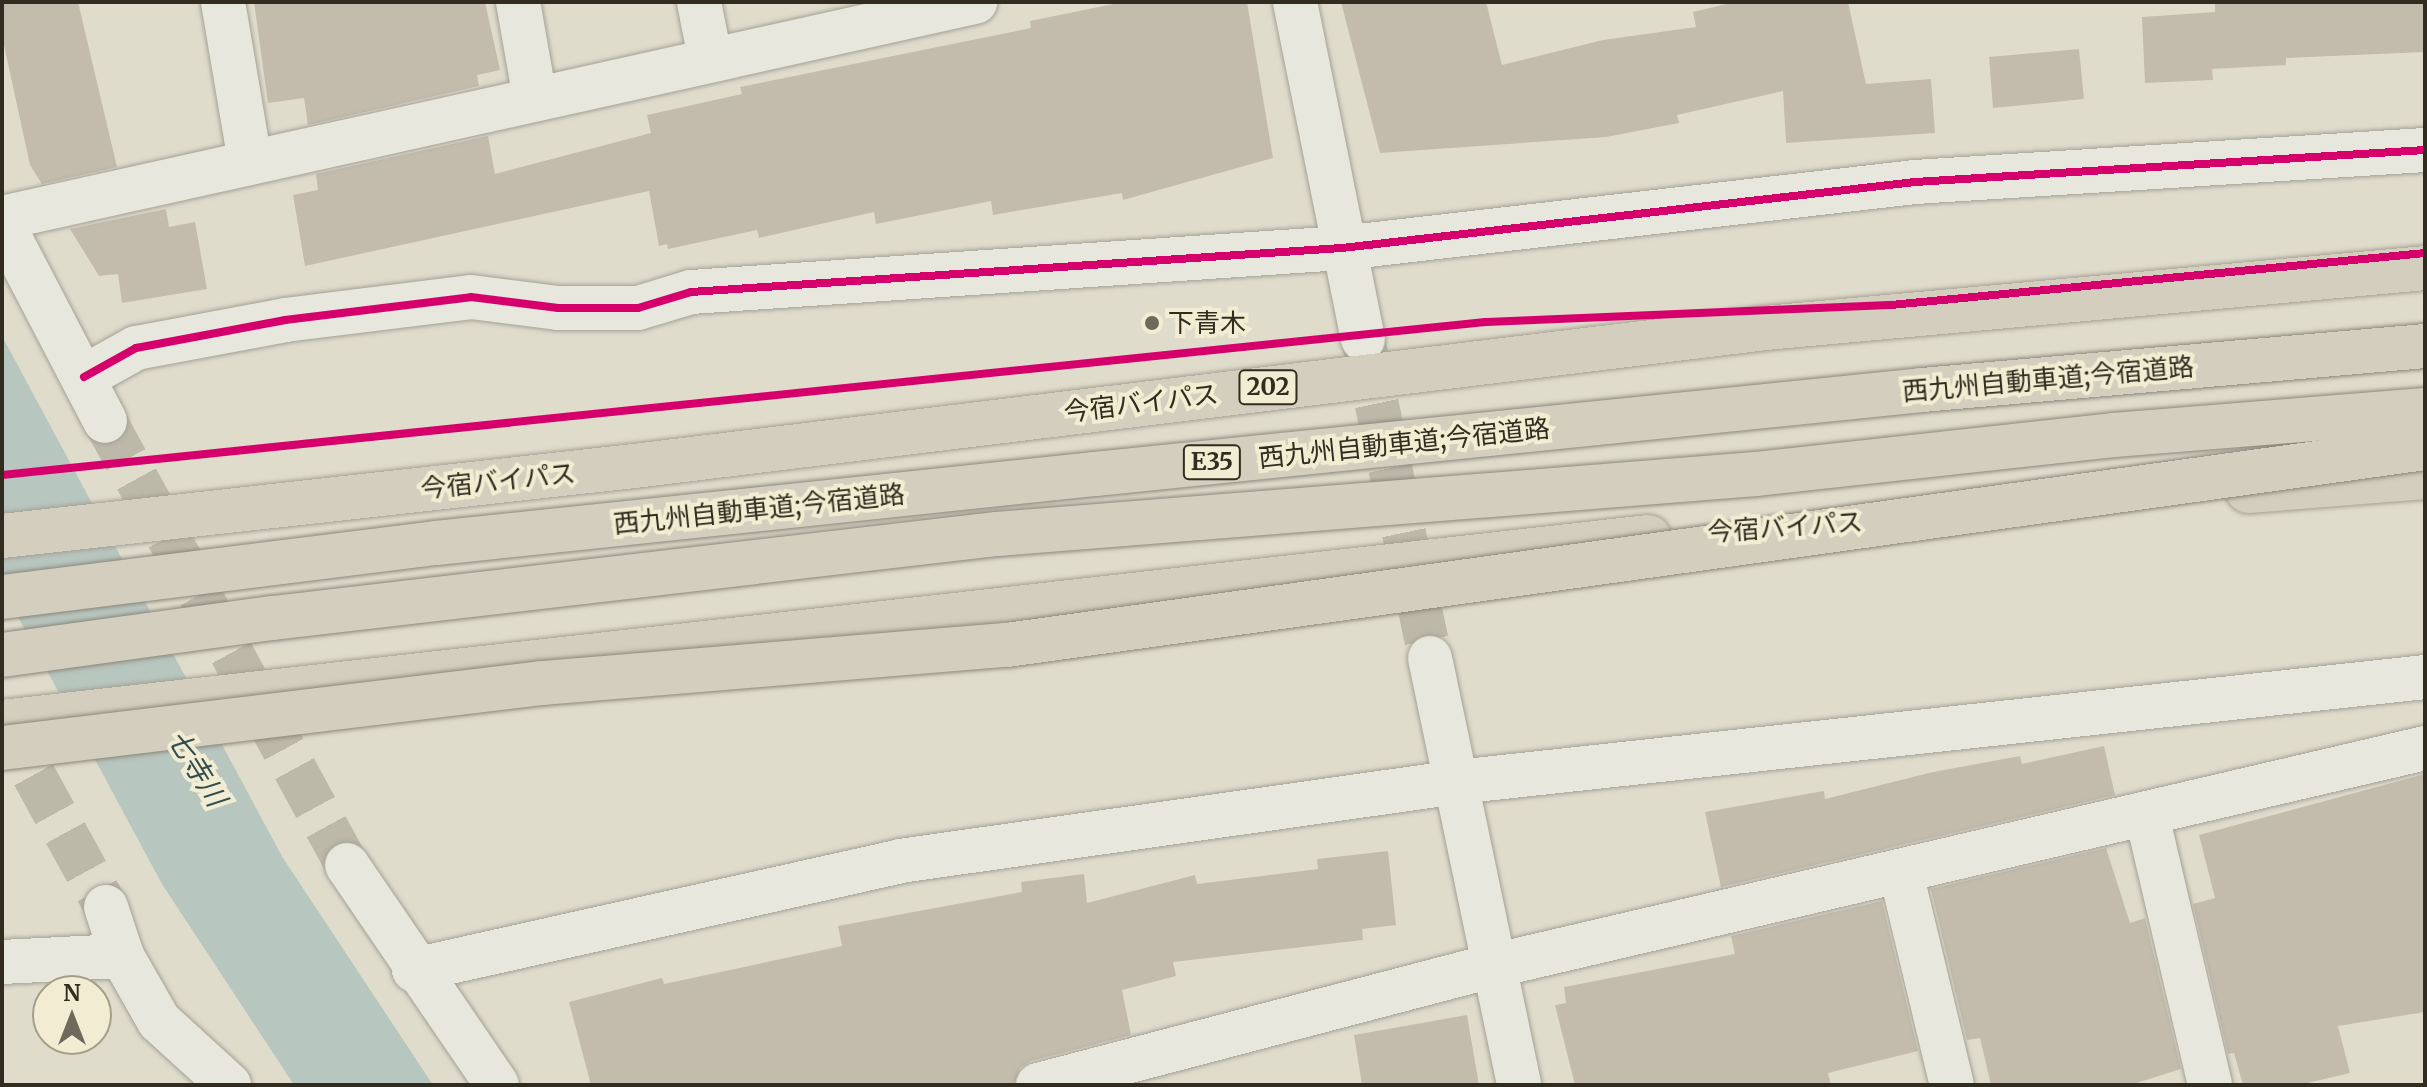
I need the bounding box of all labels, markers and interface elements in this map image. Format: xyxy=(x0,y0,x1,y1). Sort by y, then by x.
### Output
place label: 下青木 xyxy=(1168,307,1246,339)
marker: 下青木 xyxy=(1143,314,1161,332)
street label: 西九州自動車道;今宿道路 xyxy=(1901,351,2195,407)
road number: 202 xyxy=(1238,367,1298,407)
street label: 今宿バイパス xyxy=(1062,378,1220,428)
street label: 西九州自動車道;今宿道路 xyxy=(1257,412,1551,474)
road number: E35 xyxy=(1182,442,1242,482)
street label: 今宿バイパス xyxy=(419,457,577,505)
street label: 西九州自動車道;今宿道路 xyxy=(612,478,906,540)
street label: 今宿バイパス xyxy=(1706,506,1864,548)
water label: 七寺川 xyxy=(160,723,234,813)
north arrow xyxy=(32,975,112,1055)
text: N xyxy=(63,979,81,1007)

